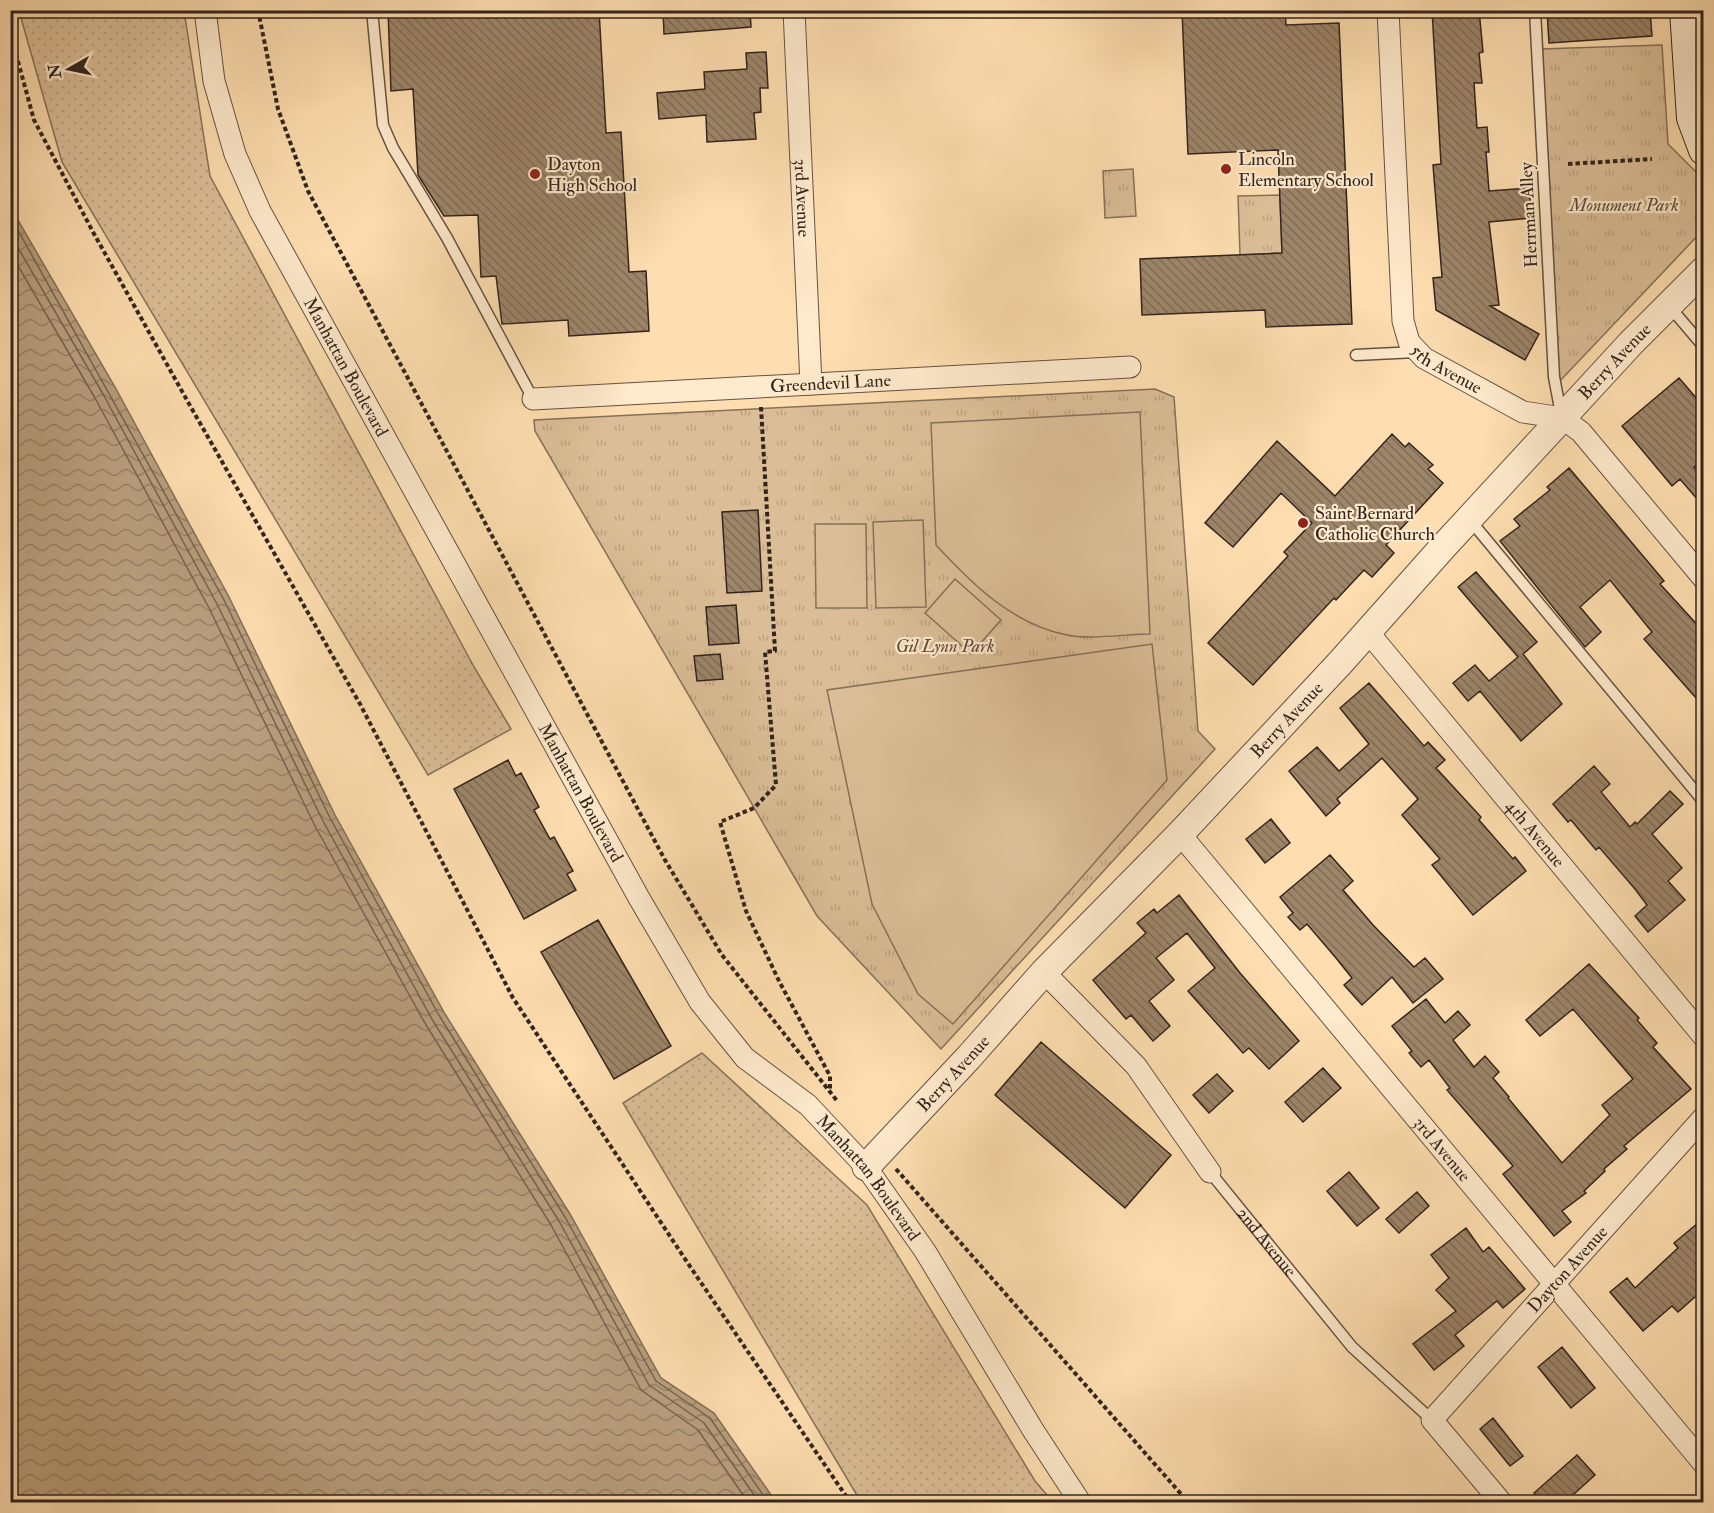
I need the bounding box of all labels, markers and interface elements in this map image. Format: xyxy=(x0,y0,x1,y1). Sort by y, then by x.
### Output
north arrow xyxy=(39,39,99,99)
text: N xyxy=(44,62,66,81)
place label: Lincoln Elementary School xyxy=(1238,148,1374,192)
place label: Dayton High School xyxy=(547,153,638,197)
street label: 3rd Avenue xyxy=(789,158,816,238)
street label: Herrman Alley xyxy=(1515,160,1543,269)
marker: Lincoln Elementary School xyxy=(1219,162,1233,176)
marker: Dayton High School xyxy=(528,167,542,181)
park label: Monument Park xyxy=(1568,194,1679,217)
street label: Manhattan Boulevard xyxy=(298,293,394,441)
street label: Berry Avenue xyxy=(1573,318,1656,404)
street label: 5th Avenue xyxy=(1406,339,1487,399)
street label: Greendevil Lane xyxy=(770,368,892,398)
place label: Saint Bernard Catholic Church xyxy=(1315,502,1435,546)
marker: Saint Bernard Catholic Church xyxy=(1296,516,1310,530)
park label: Gil Lynn Park xyxy=(896,635,994,658)
street label: Berry Avenue xyxy=(1245,676,1328,763)
street label: Manhattan Boulevard xyxy=(533,719,629,866)
street label: 4th Avenue xyxy=(1501,795,1570,873)
street label: Berry Avenue xyxy=(912,1030,995,1117)
street label: Manhattan Boulevard xyxy=(811,1109,926,1245)
street label: 3rd Avenue xyxy=(1408,1112,1476,1187)
street label: 2nd Avenue xyxy=(1232,1202,1302,1282)
street label: Dayton Avenue xyxy=(1522,1220,1613,1317)

